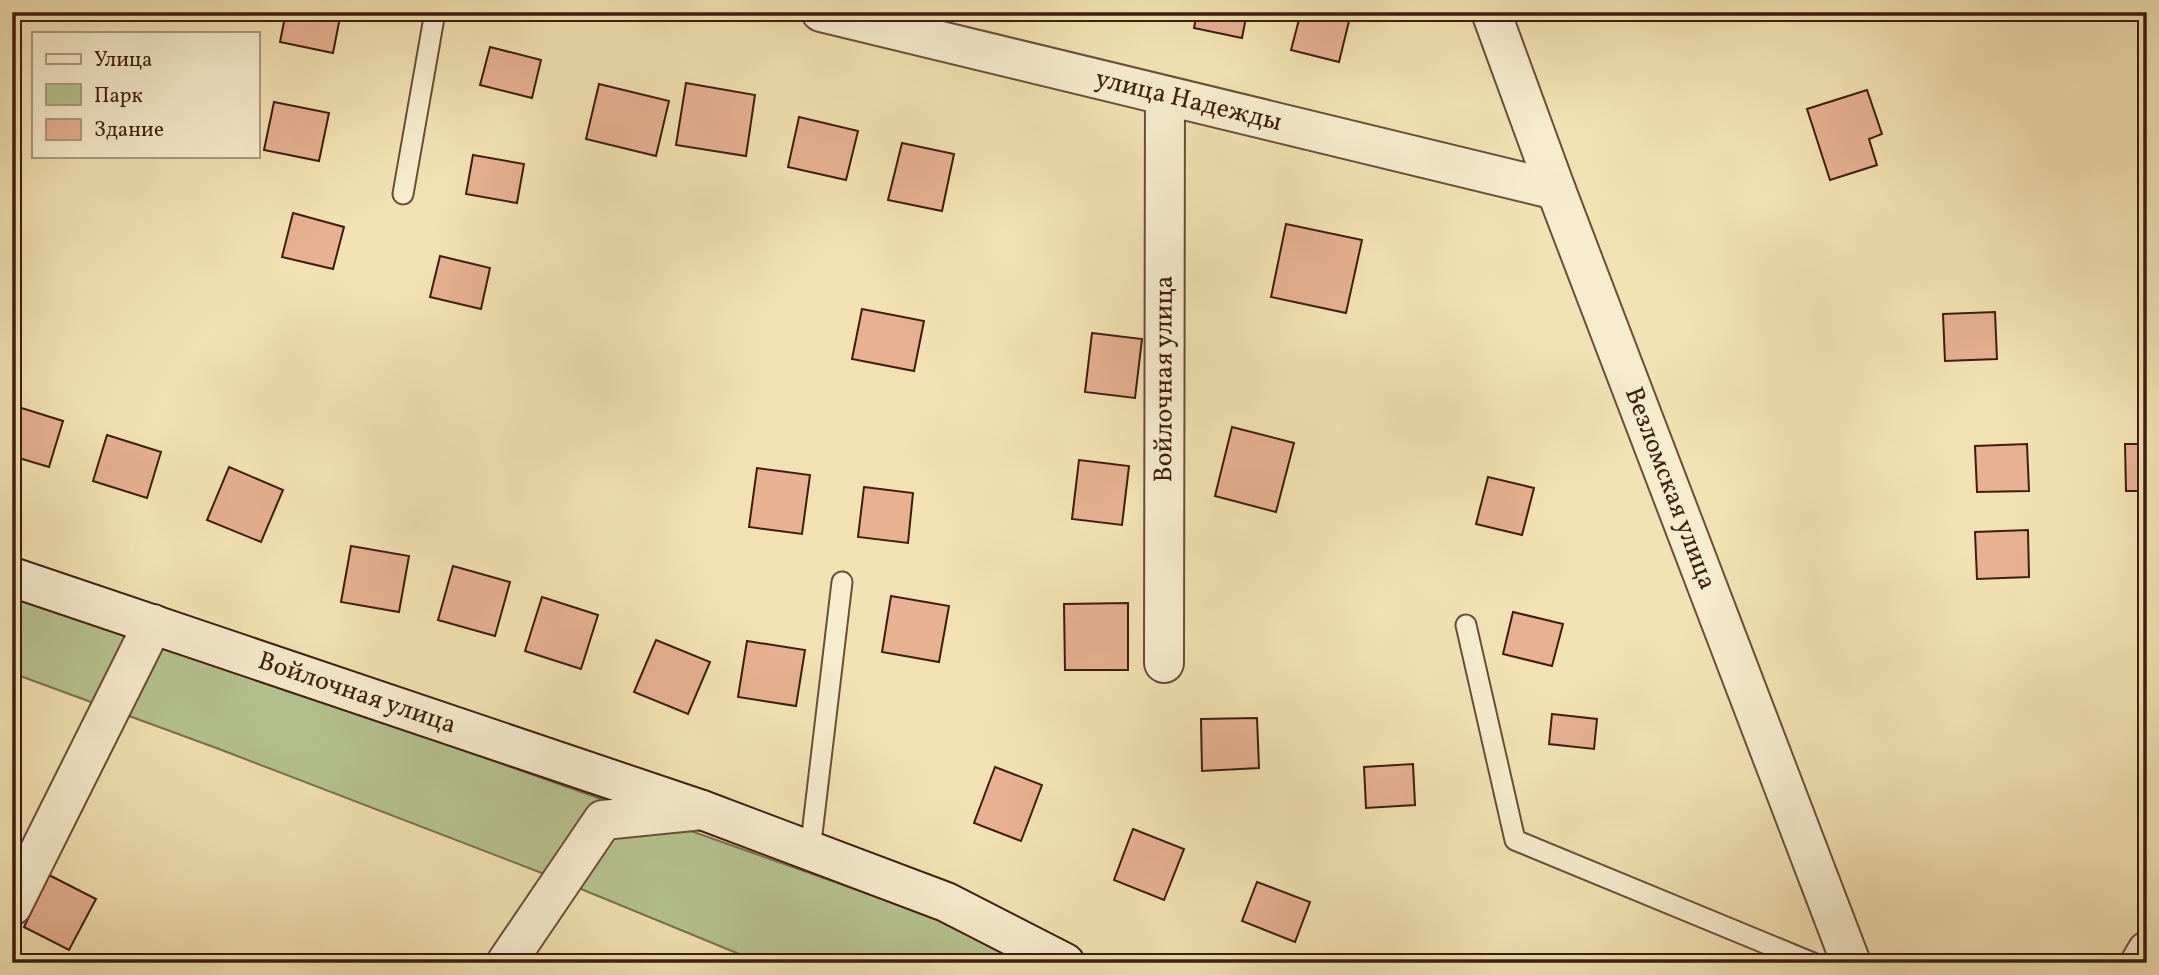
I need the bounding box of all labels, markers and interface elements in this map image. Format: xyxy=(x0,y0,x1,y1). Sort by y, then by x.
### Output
legend xyxy=(32,32,259,158)
text: Улица xyxy=(94,46,152,75)
street label: улица Надежды xyxy=(1091,61,1285,141)
text: Парк xyxy=(94,82,143,111)
text: Здание xyxy=(94,116,164,145)
street label: Войлочная улица xyxy=(1146,275,1183,483)
street label: Везломская улица xyxy=(1615,382,1725,595)
street label: Войлочная улица xyxy=(253,643,461,744)

